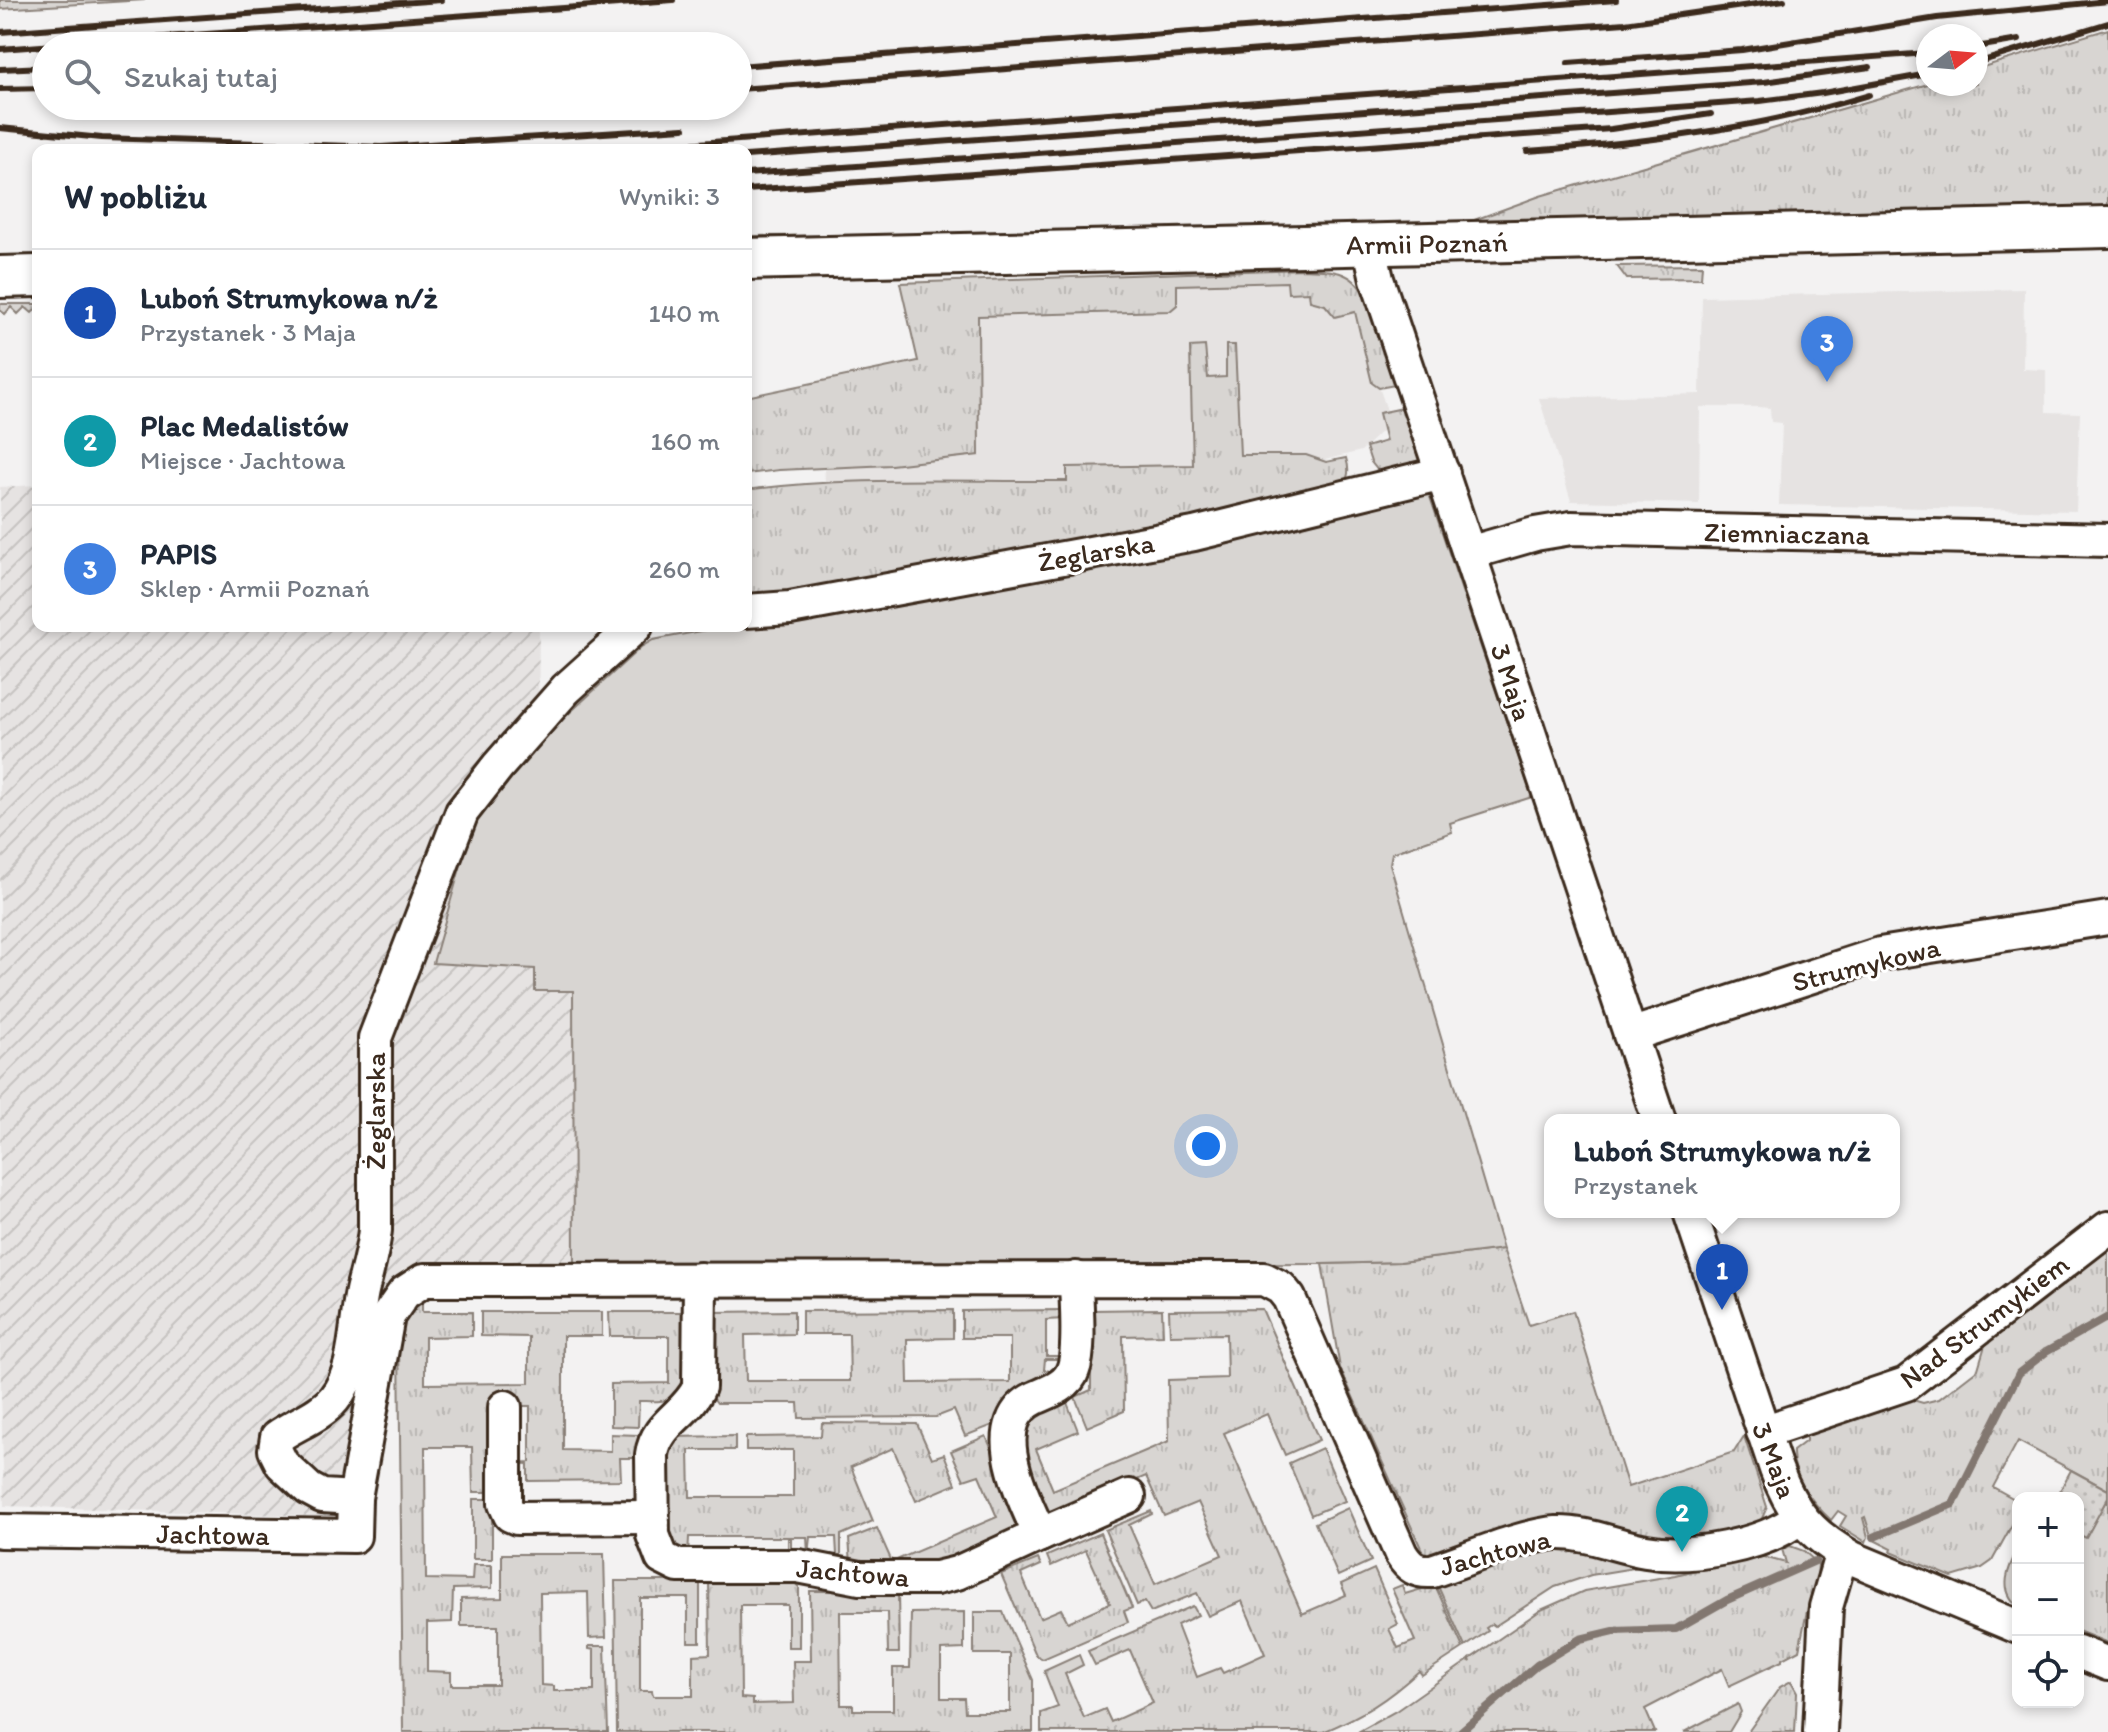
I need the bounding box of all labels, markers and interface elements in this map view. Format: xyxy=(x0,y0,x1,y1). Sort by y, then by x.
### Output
north arrow xyxy=(1916,24,1988,96)
search box xyxy=(32,32,752,120)
icon: search xyxy=(60,54,104,98)
text: Szukaj tutaj xyxy=(124,58,278,95)
text: W pobliżu xyxy=(64,176,207,217)
text: Wyniki: 3 xyxy=(619,180,720,212)
street label: Armii Poznań xyxy=(1346,225,1508,261)
text: Luboń Strumykowa n/ż xyxy=(140,279,437,316)
text: 1 xyxy=(84,297,96,329)
text: 140 m xyxy=(649,297,720,329)
text: Przystanek · 3 Maja xyxy=(140,316,356,348)
pin: 3 xyxy=(1801,316,1853,382)
text: Plac Medalistów xyxy=(140,407,349,444)
text: 2 xyxy=(83,425,97,457)
text: 160 m xyxy=(650,425,720,457)
text: Miejsce · Jachtowa xyxy=(140,444,345,476)
street label: Ziemniaczana xyxy=(1704,515,1871,551)
street label: Żeglarska xyxy=(1035,525,1157,579)
text: PAPIS xyxy=(140,535,217,572)
text: 3 xyxy=(83,553,97,585)
text: 260 m xyxy=(649,553,720,585)
text: Sklep · Armii Poznań xyxy=(140,572,370,604)
street label: 3 Maja xyxy=(1484,639,1540,725)
street label: Strumykowa xyxy=(1789,929,1944,999)
street label: Żeglarska xyxy=(358,1052,392,1170)
popup xyxy=(1544,1114,1900,1218)
your location xyxy=(1186,1126,1226,1166)
text: Luboń Strumykowa n/ż xyxy=(1573,1132,1871,1169)
text: Przystanek xyxy=(1573,1169,1698,1201)
pin: 1 xyxy=(1696,1244,1748,1310)
street label: Nad Strumykiem xyxy=(1893,1246,2076,1396)
street label: 3 Maja xyxy=(1745,1417,1805,1503)
pin: 2 xyxy=(1656,1486,1708,1552)
map controls xyxy=(2012,1492,2084,1708)
button: + xyxy=(2012,1492,2084,1564)
street label: Jachtowa xyxy=(156,1516,270,1552)
street label: Jachtowa xyxy=(1436,1521,1555,1583)
street label: Jachtowa xyxy=(795,1550,911,1594)
button: − xyxy=(2012,1564,2084,1636)
button: locate xyxy=(2012,1636,2084,1708)

